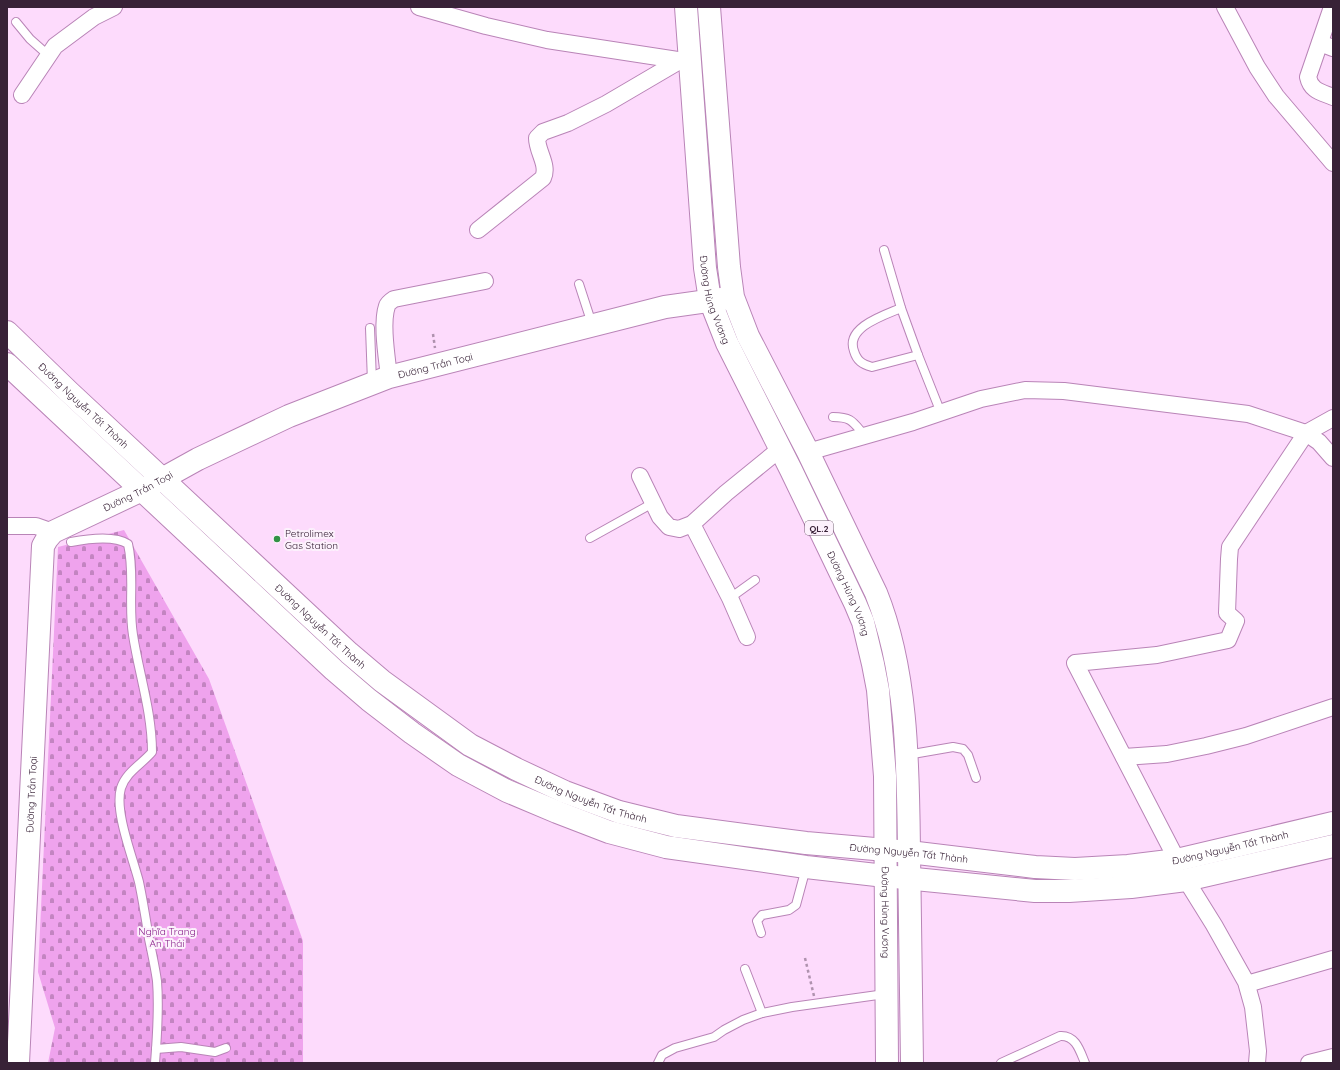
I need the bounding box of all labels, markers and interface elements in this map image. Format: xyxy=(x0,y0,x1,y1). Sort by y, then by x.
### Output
street label: Đường Hùng Vương xyxy=(698,255,733,346)
street label: Đường Trần Toại xyxy=(397,350,474,381)
street label: Đường Nguyễn Tất Thành xyxy=(36,360,131,451)
street label: Đường Trần Toại xyxy=(101,468,175,514)
road number: QL.2 xyxy=(805,521,833,535)
place label: Petrolimex Gas Station xyxy=(285,527,338,552)
marker: Petrolimex Gas Station xyxy=(272,534,282,544)
street label: Đường Hùng Vương xyxy=(824,549,873,637)
street label: Đường Nguyễn Tất Thành xyxy=(272,581,369,671)
street label: Đường Trần Toại xyxy=(23,756,39,833)
street label: Đường Nguyễn Tất Thành xyxy=(533,772,649,825)
street label: Đường Nguyễn Tất Thành xyxy=(1171,827,1290,867)
street label: Đường Nguyễn Tất Thành xyxy=(849,840,969,866)
street label: Đường Hùng Vương xyxy=(879,866,893,958)
park label: Nghĩa Trang An Thái xyxy=(138,925,196,950)

